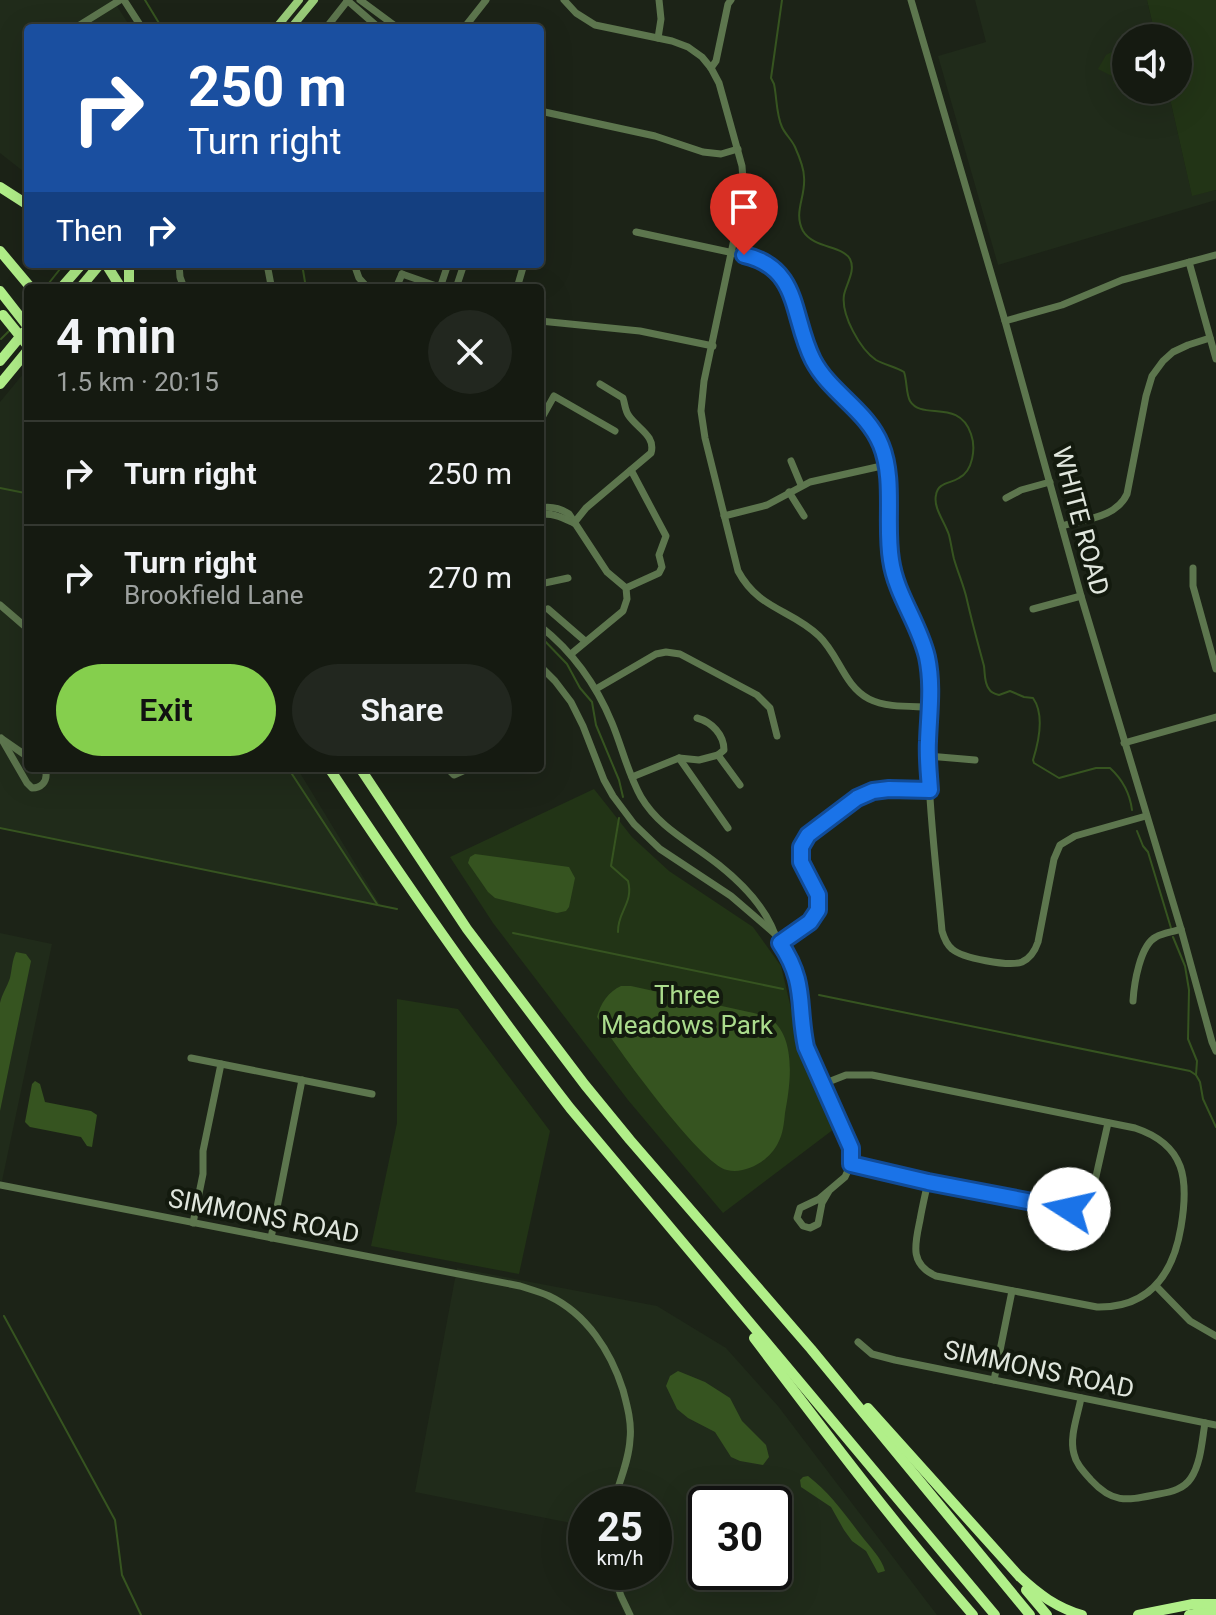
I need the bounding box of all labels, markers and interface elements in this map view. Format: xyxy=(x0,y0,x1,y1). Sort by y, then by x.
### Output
map controls xyxy=(1112,24,1192,104)
button: sound xyxy=(1112,24,1192,104)
text: 250 m xyxy=(188,54,347,120)
icon: right xyxy=(56,56,160,160)
text: Turn right xyxy=(188,121,341,163)
pin xyxy=(710,173,778,255)
icon: arrive xyxy=(722,185,766,229)
icon: right xyxy=(139,208,183,252)
text: Then xyxy=(56,213,123,248)
text: 4 min xyxy=(56,308,176,365)
button: close xyxy=(428,310,512,394)
text: 1.5 km · 20:15 xyxy=(56,367,219,397)
street label: WHITE ROAD xyxy=(1047,443,1115,599)
icon: right xyxy=(56,451,100,495)
text: Turn right xyxy=(124,456,257,491)
text: 250 m xyxy=(428,456,512,491)
text: Turn right xyxy=(124,545,257,580)
icon: right xyxy=(56,555,100,599)
text: 270 m xyxy=(428,560,512,595)
text: Brookfield Lane xyxy=(124,580,304,610)
button: Exit xyxy=(56,664,276,756)
button: Share xyxy=(292,664,512,756)
park label: Three Meadows Park xyxy=(601,980,774,1040)
position arrow xyxy=(1027,1167,1111,1251)
street label: SIMMONS ROAD xyxy=(166,1183,362,1249)
street label: SIMMONS ROAD xyxy=(941,1334,1137,1404)
speed limit sign: 30 xyxy=(688,1486,792,1590)
text: 25 xyxy=(597,1504,643,1551)
text: km/h xyxy=(597,1546,643,1570)

